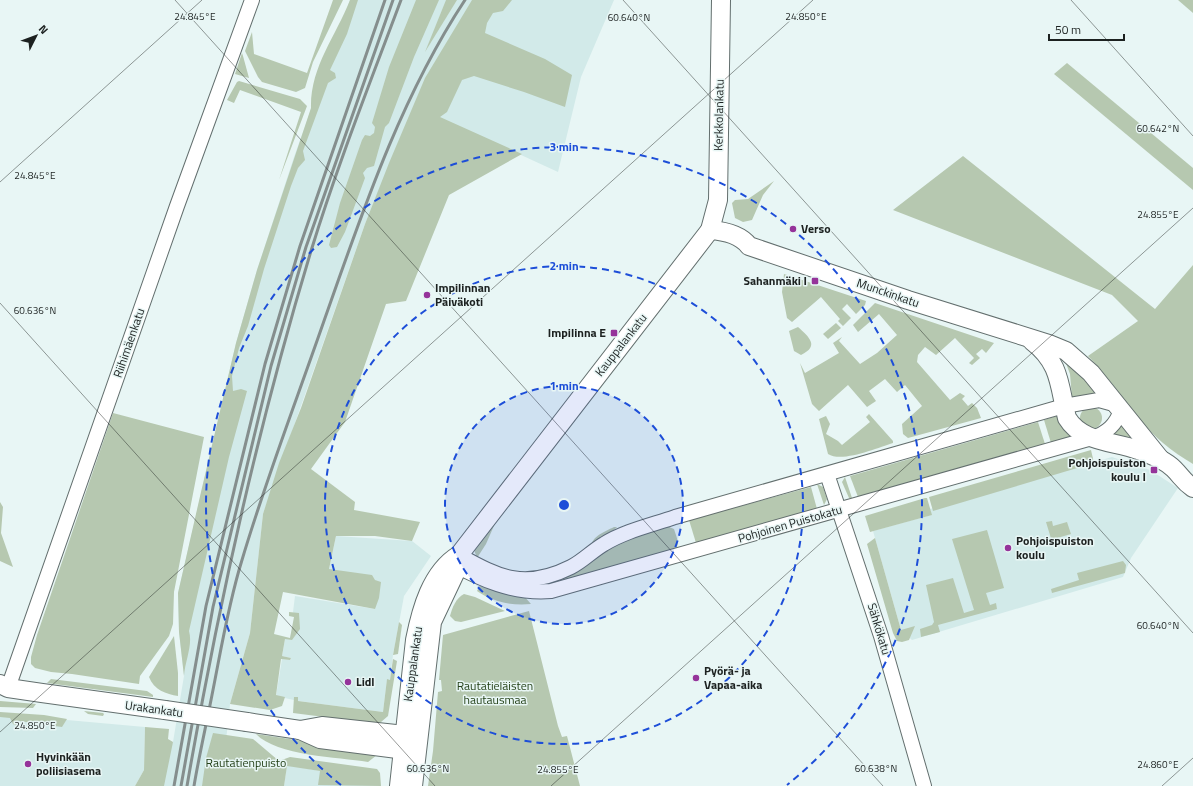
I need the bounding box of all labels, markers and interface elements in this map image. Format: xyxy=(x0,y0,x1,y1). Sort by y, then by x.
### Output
text: 24.845°E xyxy=(174,9,216,24)
text: 24.850°E xyxy=(785,9,827,24)
text: 60.640°N xyxy=(608,10,650,25)
north arrow xyxy=(16,16,56,56)
scale bar xyxy=(1049,16,1124,42)
text: 50 m xyxy=(1055,20,1081,39)
text: N xyxy=(35,21,52,37)
street label: Kerkkolankatu xyxy=(708,79,729,151)
text: 60.642°N xyxy=(1137,121,1179,136)
text: 3 min xyxy=(549,137,579,156)
text: 24.845°E xyxy=(14,168,56,183)
text: 24.855°E xyxy=(1137,207,1179,222)
place label: Verso xyxy=(801,219,831,238)
marker: Verso xyxy=(788,224,798,234)
text: 2 min xyxy=(549,256,579,275)
place label: Sahanmäki I xyxy=(743,271,807,290)
street label: Munckinkatu xyxy=(854,273,922,312)
marker: Sahanmäki I xyxy=(810,276,820,286)
place label: Impilinnan Päiväkoti xyxy=(435,278,491,311)
marker: Impilinnan Päiväkoti xyxy=(422,290,432,300)
text: 60.636°N xyxy=(14,303,56,318)
street label: Riihimäenkatu xyxy=(108,305,149,380)
street label: Kauppalankatu xyxy=(590,309,651,380)
place label: Impilinna E xyxy=(548,323,606,342)
marker: Impilinna E xyxy=(609,328,619,338)
text: 1 min xyxy=(549,376,579,395)
place label: Pohjoispuiston koulu I xyxy=(1068,453,1146,486)
marker: Pohjoispuiston koulu I xyxy=(1149,465,1159,475)
centre of rings xyxy=(557,498,571,512)
street label: Pohjoinen Puistokatu xyxy=(736,500,844,547)
place label: Pohjoispuiston koulu xyxy=(1016,531,1094,564)
marker: Pohjoispuiston koulu xyxy=(1003,543,1013,553)
street label: Sähkökatu xyxy=(863,601,896,657)
text: 60.640°N xyxy=(1137,618,1179,633)
street label: Kauppalankatu xyxy=(398,625,427,703)
place label: Pyörä- ja Vapaa-aika xyxy=(704,661,762,694)
place label: Lidl xyxy=(356,672,375,691)
marker: Pyörä- ja Vapaa-aika xyxy=(691,673,701,683)
park label: Rautatieläisten hautausmaa xyxy=(457,676,533,709)
marker: Lidl xyxy=(343,677,353,687)
street label: Urakankatu xyxy=(124,695,184,722)
text: 24.850°E xyxy=(14,718,56,733)
place label: Hyvinkään poliisiasema xyxy=(36,747,101,780)
park label: Rautatienpuisto xyxy=(206,753,286,772)
text: 24.860°E xyxy=(1137,757,1179,772)
marker: Hyvinkään poliisiasema xyxy=(23,759,33,769)
text: 60.636°N xyxy=(407,761,449,776)
text: 60.638°N xyxy=(855,761,897,776)
text: 24.855°E xyxy=(537,762,579,777)

